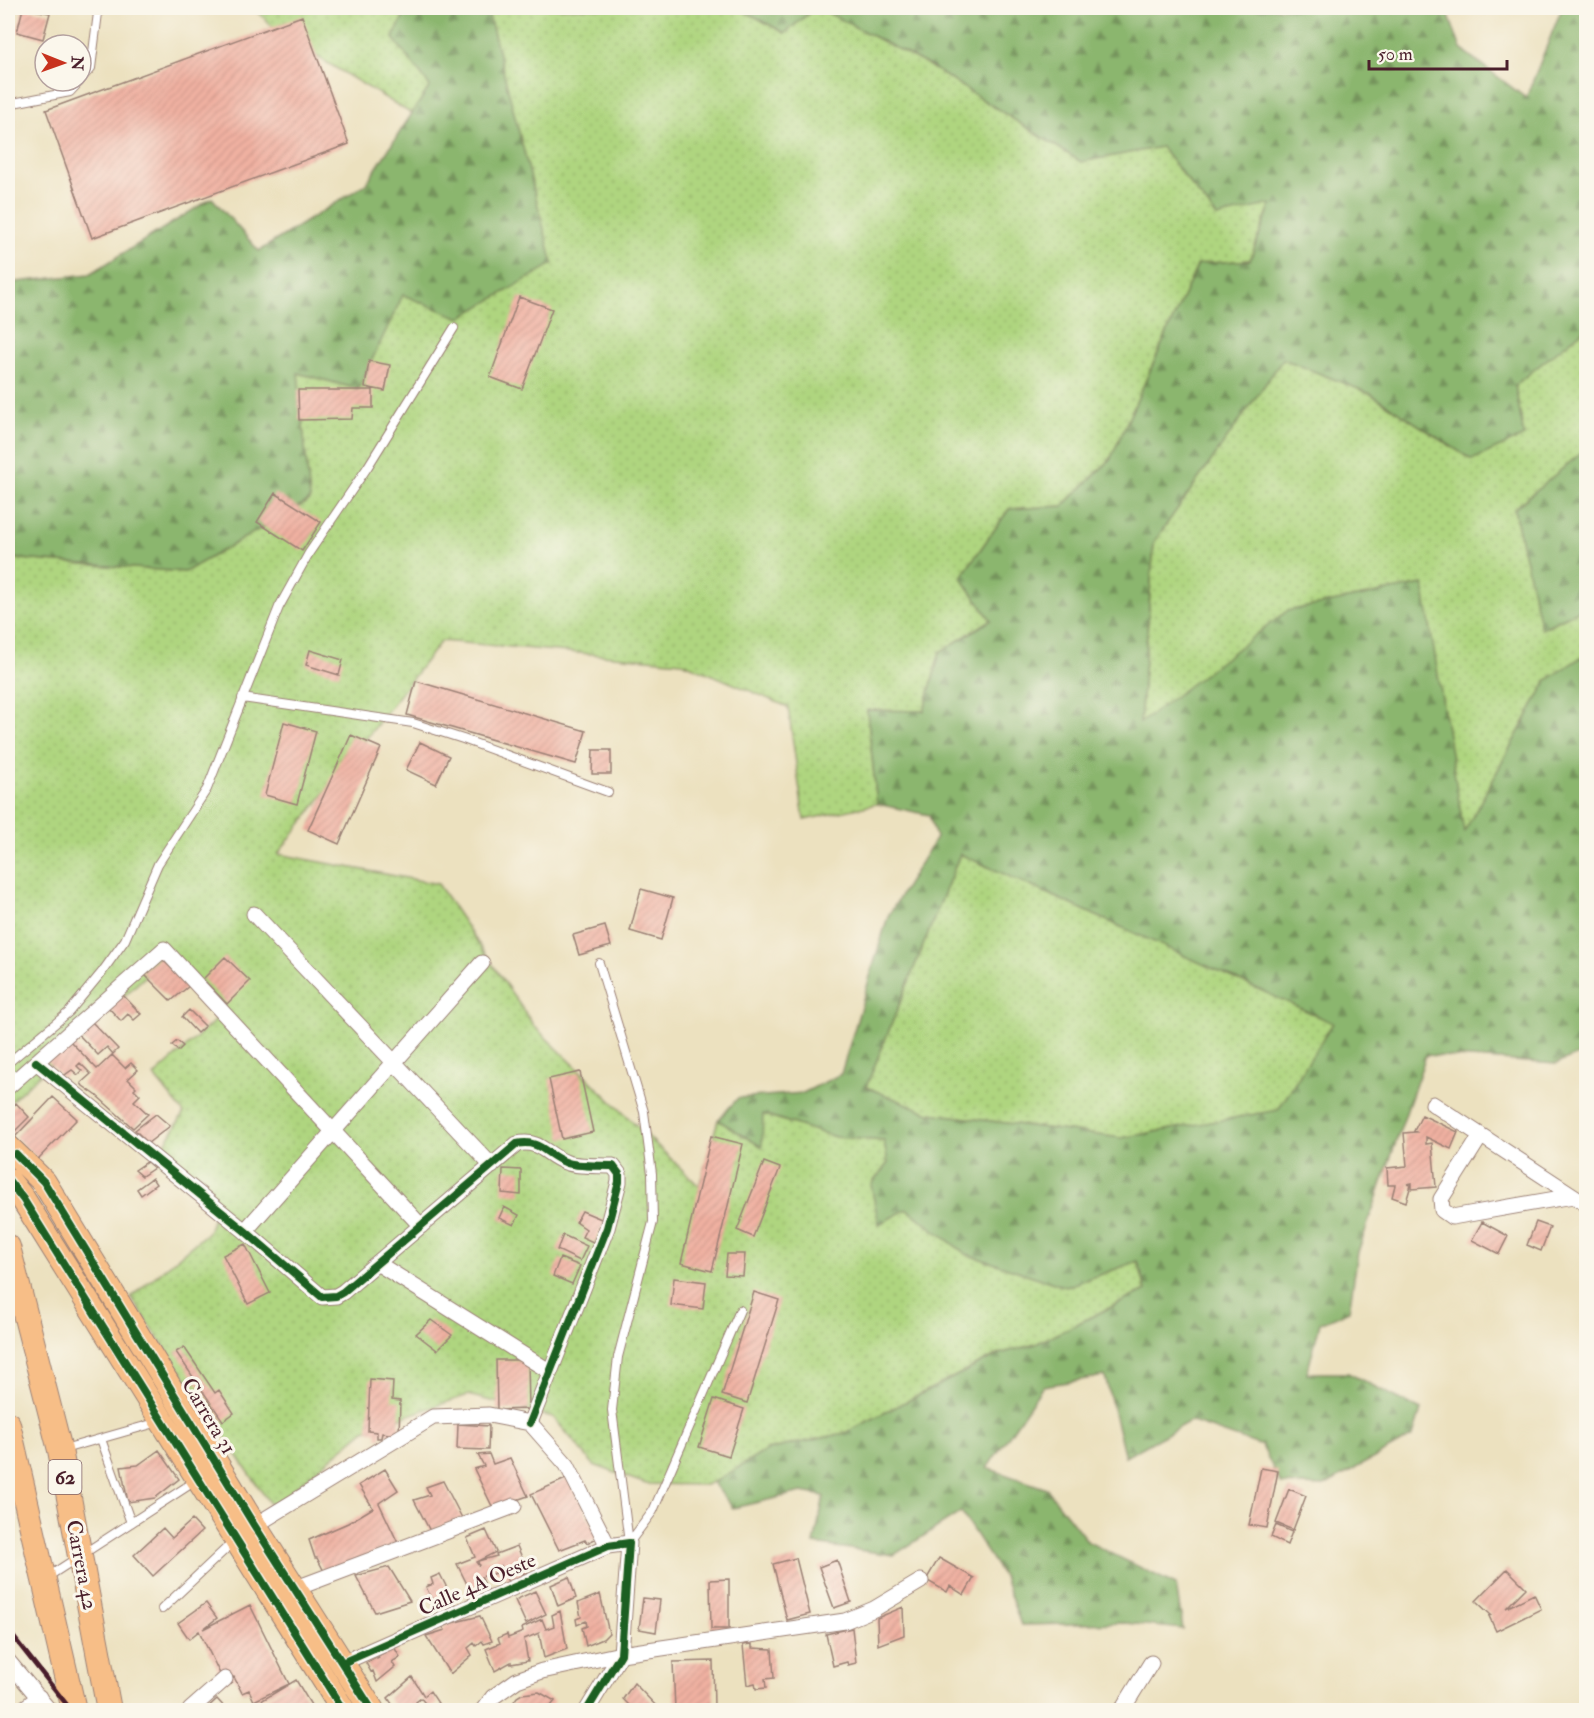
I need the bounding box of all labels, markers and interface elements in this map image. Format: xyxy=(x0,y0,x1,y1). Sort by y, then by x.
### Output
north arrow xyxy=(33,33,93,93)
scale bar xyxy=(1369,33,1507,71)
text: 50 m xyxy=(1378,43,1413,66)
text: N xyxy=(67,55,87,71)
street label: Carrera 31 xyxy=(175,1373,242,1460)
road number: 62 xyxy=(48,1460,82,1494)
street label: Carrera 42 xyxy=(60,1518,103,1612)
street label: Calle 4A Oeste xyxy=(414,1547,540,1622)

